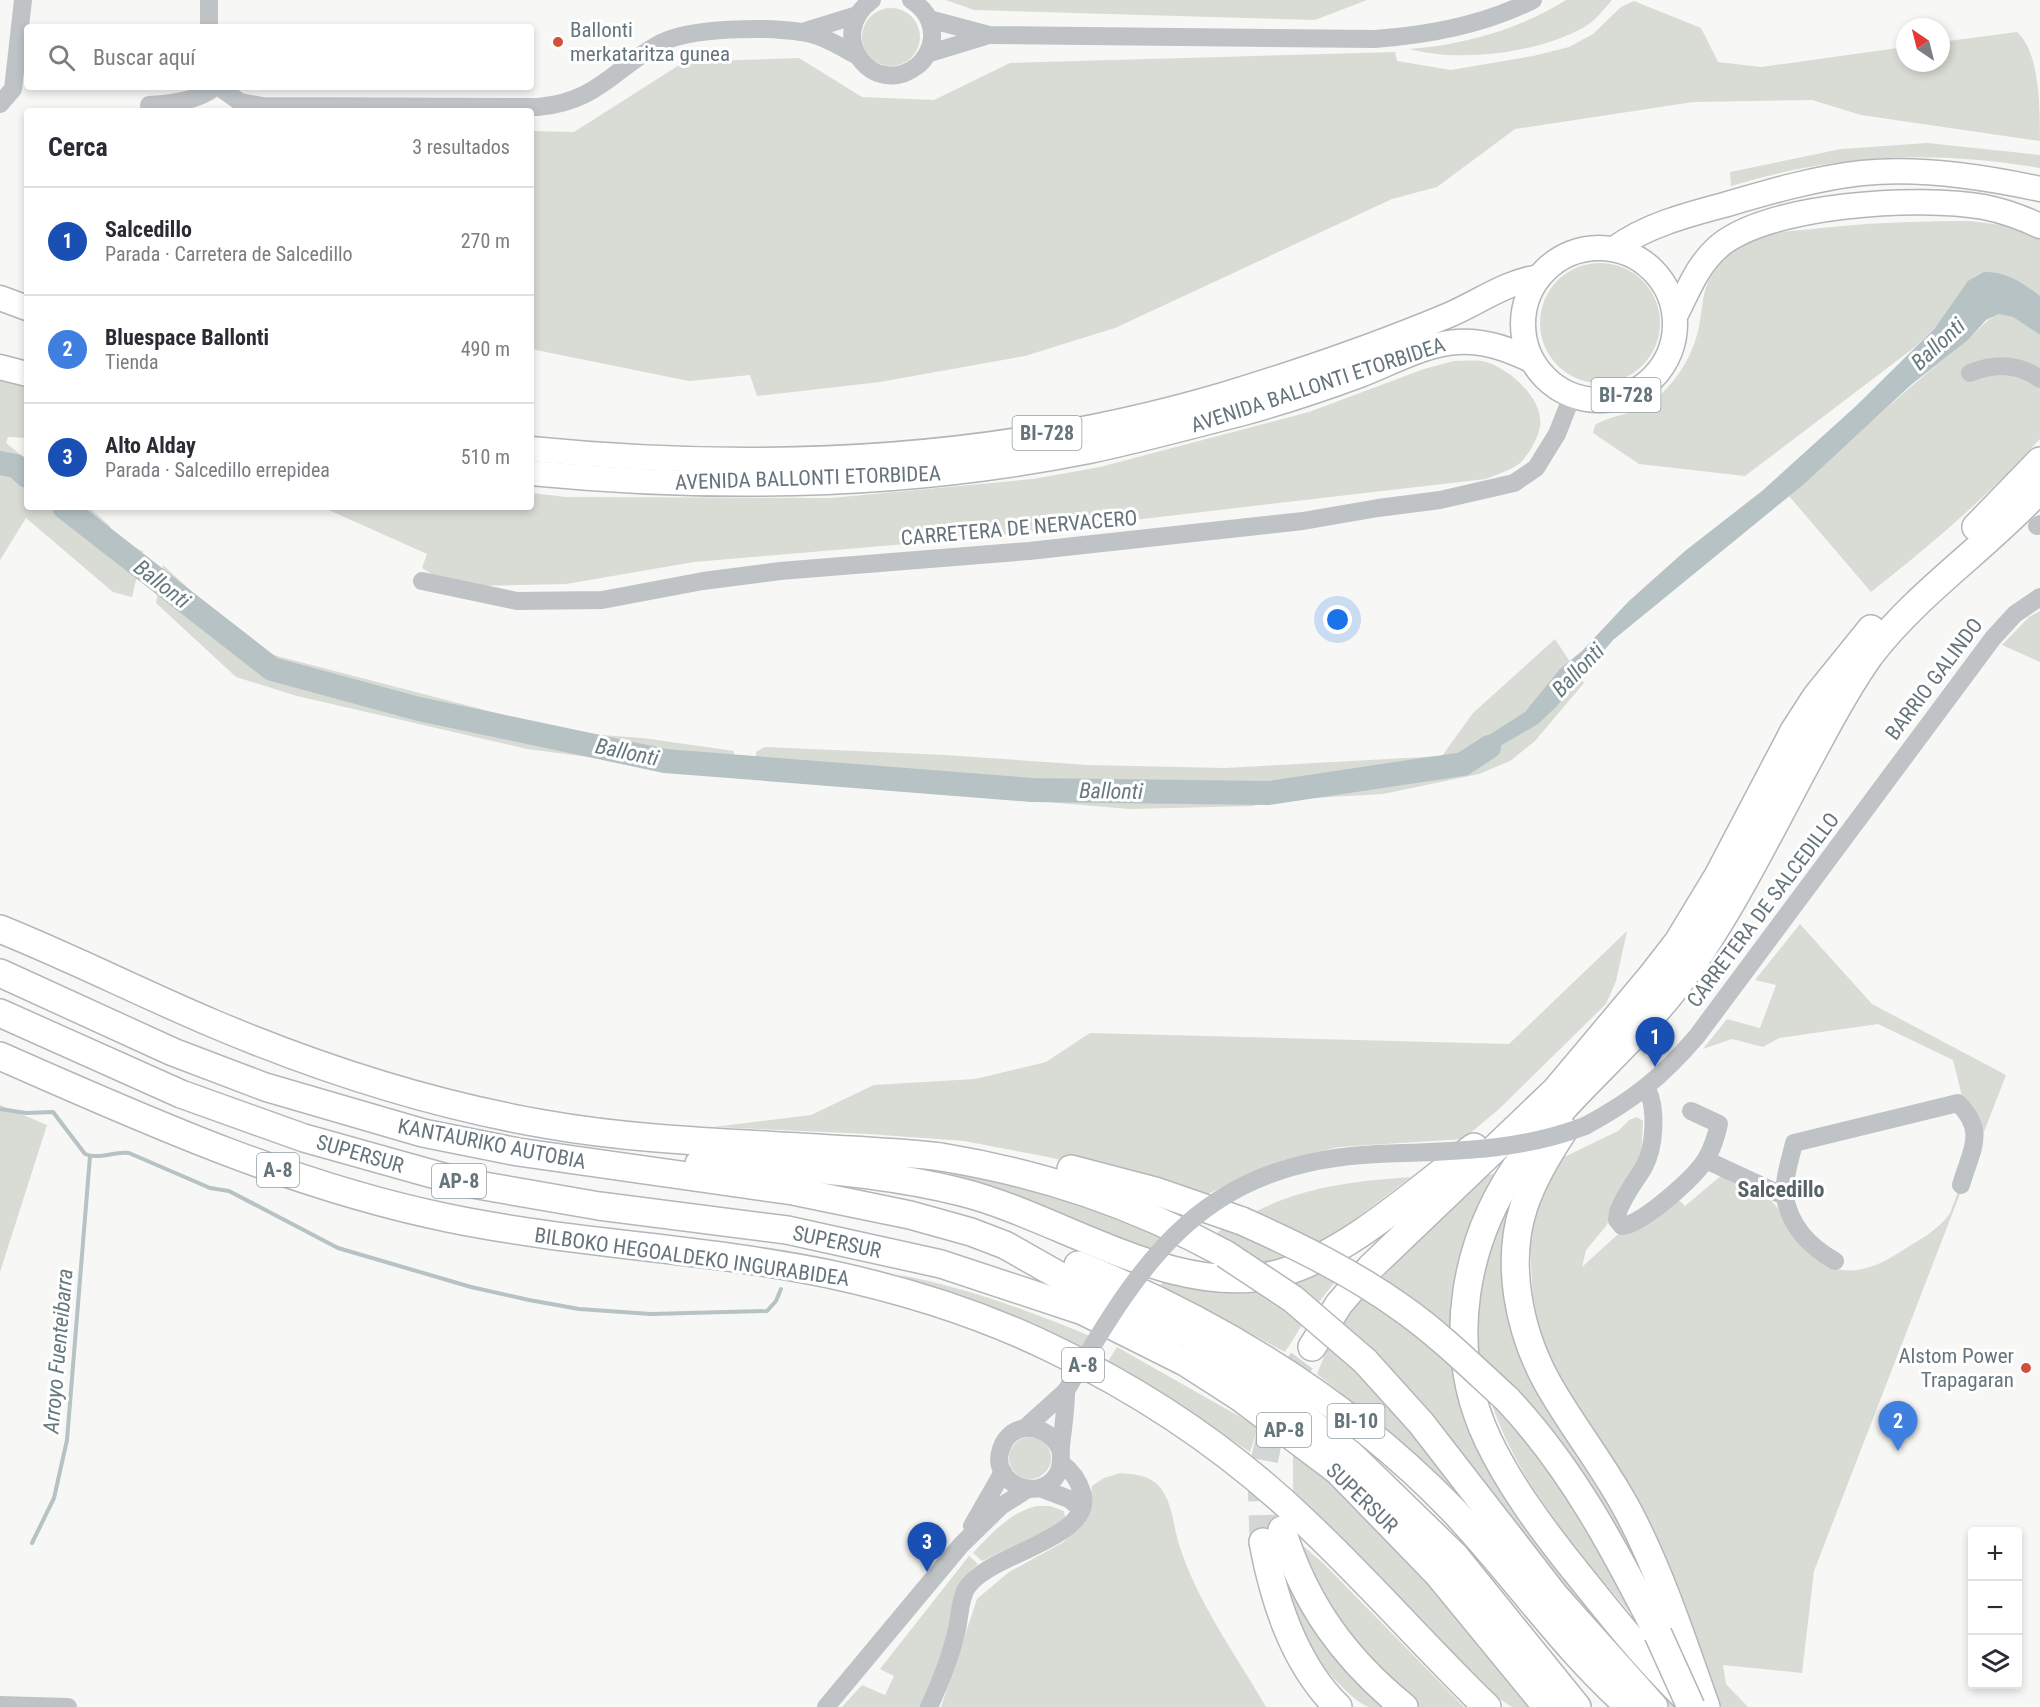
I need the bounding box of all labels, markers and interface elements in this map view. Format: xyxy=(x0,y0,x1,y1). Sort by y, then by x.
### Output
place label: Ballonti merkataritza gunea xyxy=(570,18,730,66)
north arrow xyxy=(1896,18,1950,72)
search box xyxy=(24,24,534,90)
marker: Ballonti merkataritza gunea xyxy=(551,35,565,49)
icon: search xyxy=(45,41,78,74)
text: Buscar aquí xyxy=(93,45,196,70)
text: Cerca xyxy=(48,132,108,162)
text: 3 resultados xyxy=(412,135,510,159)
text: Salcedillo xyxy=(105,217,192,242)
text: 1 xyxy=(62,229,73,253)
text: 270 m xyxy=(461,229,510,253)
text: Parada · Carretera de Salcedillo xyxy=(105,242,353,266)
water label: Ballonti xyxy=(1906,313,1970,375)
text: Bluespace Ballonti xyxy=(105,325,269,350)
street label: AVENIDA BALLONTI ETORBIDEA xyxy=(1188,333,1448,437)
text: 2 xyxy=(62,337,73,361)
text: 490 m xyxy=(461,337,510,361)
text: Tienda xyxy=(105,350,159,374)
road number: BI-728 xyxy=(1592,378,1660,412)
road number: BI-728 xyxy=(1012,416,1082,450)
text: Alto Alday xyxy=(105,433,196,458)
text: 3 xyxy=(62,445,73,469)
text: 510 m xyxy=(461,445,510,469)
text: Parada · Salcedillo errepidea xyxy=(105,458,330,482)
street label: AVENIDA BALLONTI ETORBIDEA xyxy=(675,461,941,495)
street label: CARRETERA DE NERVACERO xyxy=(900,506,1138,550)
water label: Ballonti xyxy=(129,554,195,614)
your location xyxy=(1323,605,1352,634)
street label: BARRIO GALINDO xyxy=(1881,614,1987,744)
water label: Ballonti xyxy=(1547,638,1609,702)
water label: Ballonti xyxy=(593,733,661,771)
water label: Ballonti xyxy=(1079,778,1143,804)
street label: CARRETERA DE SALCEDILLO xyxy=(1682,808,1844,1012)
pin: 1 xyxy=(1636,1018,1674,1067)
street label: KANTAURIKO AUTOBIA xyxy=(396,1114,588,1174)
street label: SUPERSUR xyxy=(314,1130,406,1178)
road number: A-8 xyxy=(257,1153,299,1187)
road number: AP-8 xyxy=(432,1164,486,1198)
district label: Salcedillo xyxy=(1738,1177,1825,1202)
street label: SUPERSUR xyxy=(791,1221,883,1263)
street label: BILBOKO HEGOALDEKO INGURABIDEA xyxy=(533,1223,851,1291)
water label: Arroyo Fuenteibarra xyxy=(38,1267,78,1436)
place label: Alstom Power Trapagaran xyxy=(1898,1344,2014,1392)
road number: A-8 xyxy=(1062,1348,1104,1382)
marker: Alstom Power Trapagaran xyxy=(2019,1361,2033,1375)
pin: 2 xyxy=(1878,1402,1918,1451)
road number: BI-10 xyxy=(1328,1404,1384,1438)
road number: AP-8 xyxy=(1257,1413,1311,1447)
street label: SUPERSUR xyxy=(1321,1458,1403,1538)
pin: 3 xyxy=(908,1522,946,1572)
map controls xyxy=(1968,1527,2022,1689)
button: + xyxy=(1968,1527,2022,1581)
button: − xyxy=(1968,1581,2022,1635)
button: layers xyxy=(1968,1635,2022,1689)

